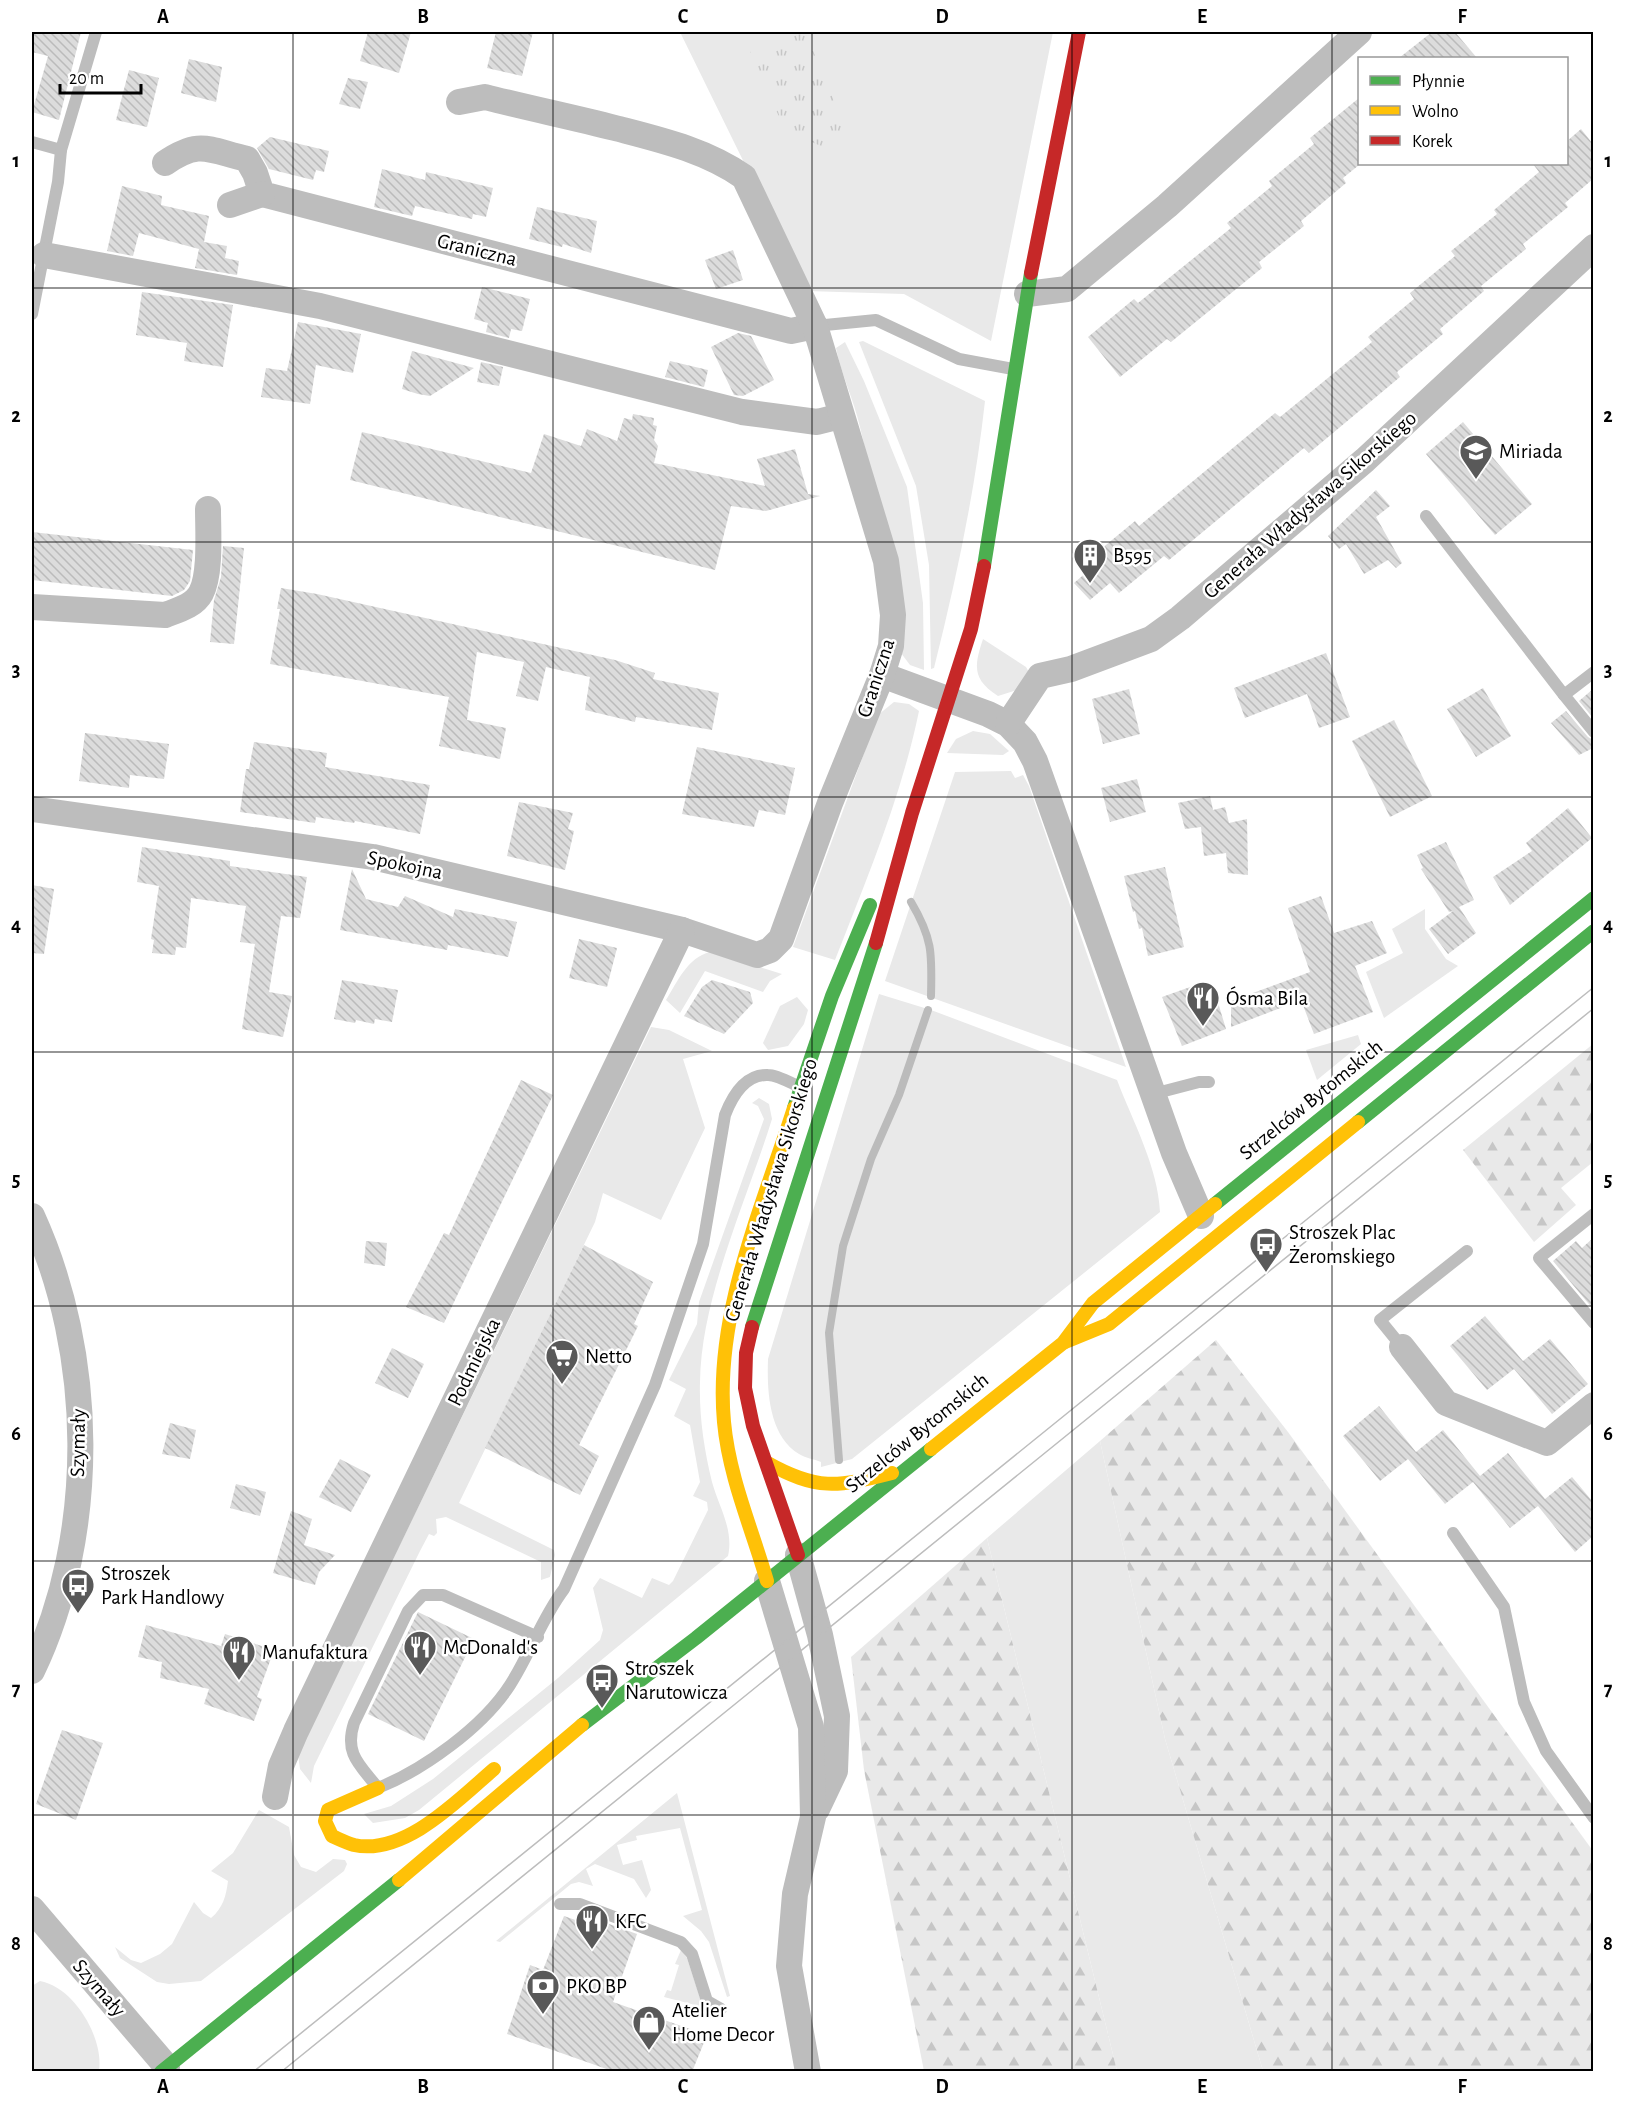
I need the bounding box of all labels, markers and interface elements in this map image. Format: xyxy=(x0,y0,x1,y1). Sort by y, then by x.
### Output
text: A xyxy=(157,7,169,27)
text: B xyxy=(417,7,429,27)
text: C xyxy=(678,7,689,27)
text: D xyxy=(935,7,949,27)
text: E xyxy=(1197,7,1207,27)
text: F xyxy=(1457,7,1467,27)
scale bar xyxy=(60,57,141,95)
legend xyxy=(1358,57,1568,165)
text: 20 m xyxy=(69,70,104,88)
text: Płynnie xyxy=(1412,73,1465,91)
text: Wolno xyxy=(1412,103,1459,121)
text: Korek xyxy=(1412,133,1453,151)
text: 1 xyxy=(12,151,20,171)
text: 1 xyxy=(1604,151,1612,171)
street label: Graniczna xyxy=(435,230,519,270)
text: 2 xyxy=(11,406,21,426)
text: 2 xyxy=(1603,406,1613,426)
street label: Generała Władysława Sikorskiego xyxy=(1200,407,1420,603)
school or university icon: Miriada xyxy=(1458,433,1494,480)
place label: Miriada xyxy=(1499,441,1563,462)
building icon: B595 xyxy=(1072,537,1108,584)
place label: B595 xyxy=(1113,545,1152,566)
street label: Graniczna xyxy=(853,636,899,720)
text: 3 xyxy=(12,660,20,680)
text: 3 xyxy=(1604,660,1612,680)
street label: Spokojna xyxy=(365,847,445,883)
text: 4 xyxy=(11,915,21,935)
text: 4 xyxy=(1603,915,1613,935)
restaurant icon: Ósma Bila xyxy=(1185,980,1221,1027)
place label: Ósma Bila xyxy=(1226,986,1309,1009)
street label: Strzelców Bytomskich xyxy=(1235,1036,1387,1164)
street label: Generała Władysława Sikorskiego xyxy=(721,1056,821,1324)
text: 5 xyxy=(12,1170,20,1190)
text: 5 xyxy=(1604,1170,1612,1190)
place label: Stroszek Plac Żeromskiego xyxy=(1289,1222,1395,1267)
bus stop icon: Stroszek Plac Żeromskiego xyxy=(1248,1226,1284,1273)
street label: Podmiejska xyxy=(444,1314,504,1409)
supermarket icon: Netto xyxy=(544,1338,580,1385)
place label: Netto xyxy=(585,1346,632,1367)
street label: Strzelców Bytomskich xyxy=(841,1369,993,1497)
street label: Szymały xyxy=(67,1409,89,1477)
text: 6 xyxy=(11,1424,21,1444)
text: 6 xyxy=(1603,1424,1613,1444)
place label: Stroszek Park Handlowy xyxy=(101,1563,224,1608)
bus stop icon: Stroszek Park Handlowy xyxy=(60,1567,96,1614)
restaurant icon: McDonald's xyxy=(402,1629,438,1676)
restaurant icon: Manufaktura xyxy=(221,1634,257,1681)
place label: McDonald's xyxy=(443,1637,538,1658)
place label: Manufaktura xyxy=(262,1642,368,1663)
place label: Stroszek Narutowicza xyxy=(625,1658,728,1703)
bus stop icon: Stroszek Narutowicza xyxy=(584,1662,620,1709)
text: 7 xyxy=(12,1679,21,1699)
text: 7 xyxy=(1604,1679,1613,1699)
restaurant icon: KFC xyxy=(574,1903,610,1950)
place label: KFC xyxy=(615,1911,647,1932)
text: 8 xyxy=(11,1934,21,1954)
text: 8 xyxy=(1603,1934,1613,1954)
street label: Szymały xyxy=(69,1955,129,2021)
bank icon: PKO BP xyxy=(525,1968,561,2015)
place label: PKO BP xyxy=(566,1976,627,1997)
place label: Atelier Home Decor xyxy=(672,2000,774,2045)
shop icon: Atelier Home Decor xyxy=(631,2004,667,2051)
text: A xyxy=(157,2077,169,2097)
text: B xyxy=(417,2077,429,2097)
text: C xyxy=(678,2077,689,2097)
text: D xyxy=(935,2077,949,2097)
text: E xyxy=(1197,2077,1207,2097)
text: F xyxy=(1457,2077,1467,2097)

